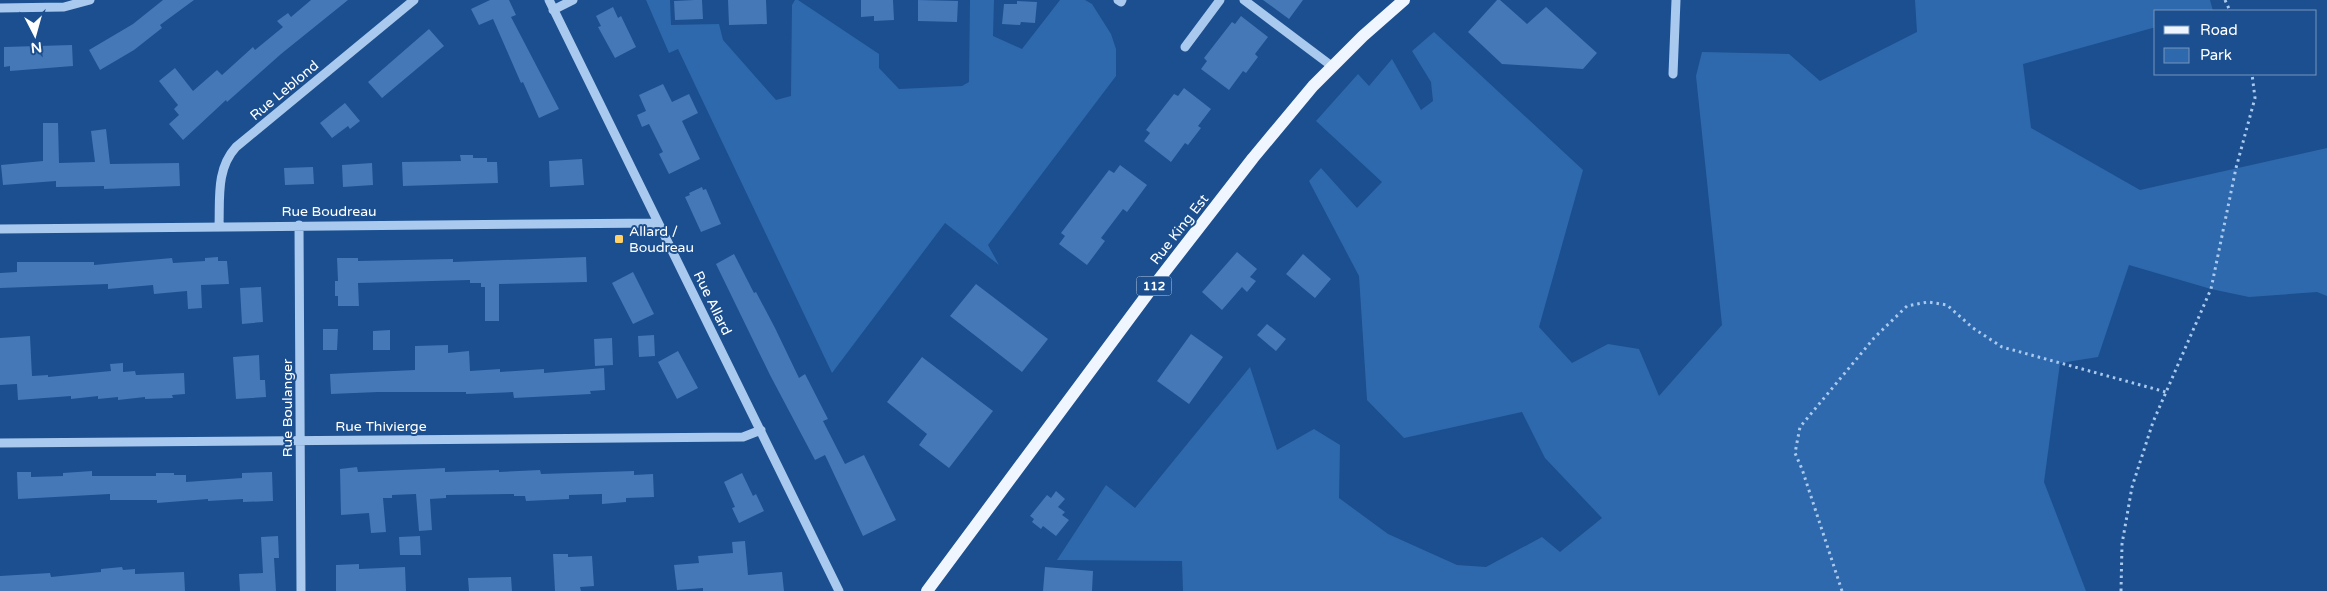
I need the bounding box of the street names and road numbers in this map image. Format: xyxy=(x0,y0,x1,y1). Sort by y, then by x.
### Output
street label: Rue Leblond xyxy=(247,57,322,124)
street label: Rue King Est xyxy=(1147,190,1213,268)
street label: Rue Boudreau xyxy=(282,203,376,220)
street label: Rue Allard xyxy=(690,268,735,338)
road number: 112 xyxy=(1136,276,1172,296)
street label: Rue Boulanger xyxy=(279,358,296,457)
street label: Rue Thivierge xyxy=(335,418,427,435)

